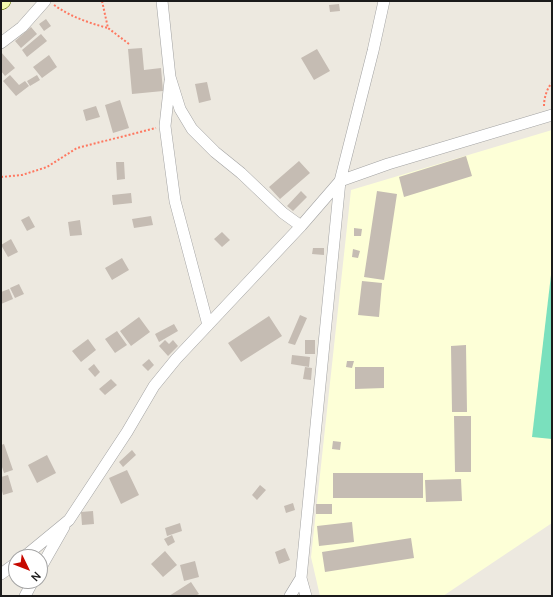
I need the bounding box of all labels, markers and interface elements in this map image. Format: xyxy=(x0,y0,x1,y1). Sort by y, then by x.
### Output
north arrow xyxy=(8,549,48,589)
text: N xyxy=(28,569,45,585)

